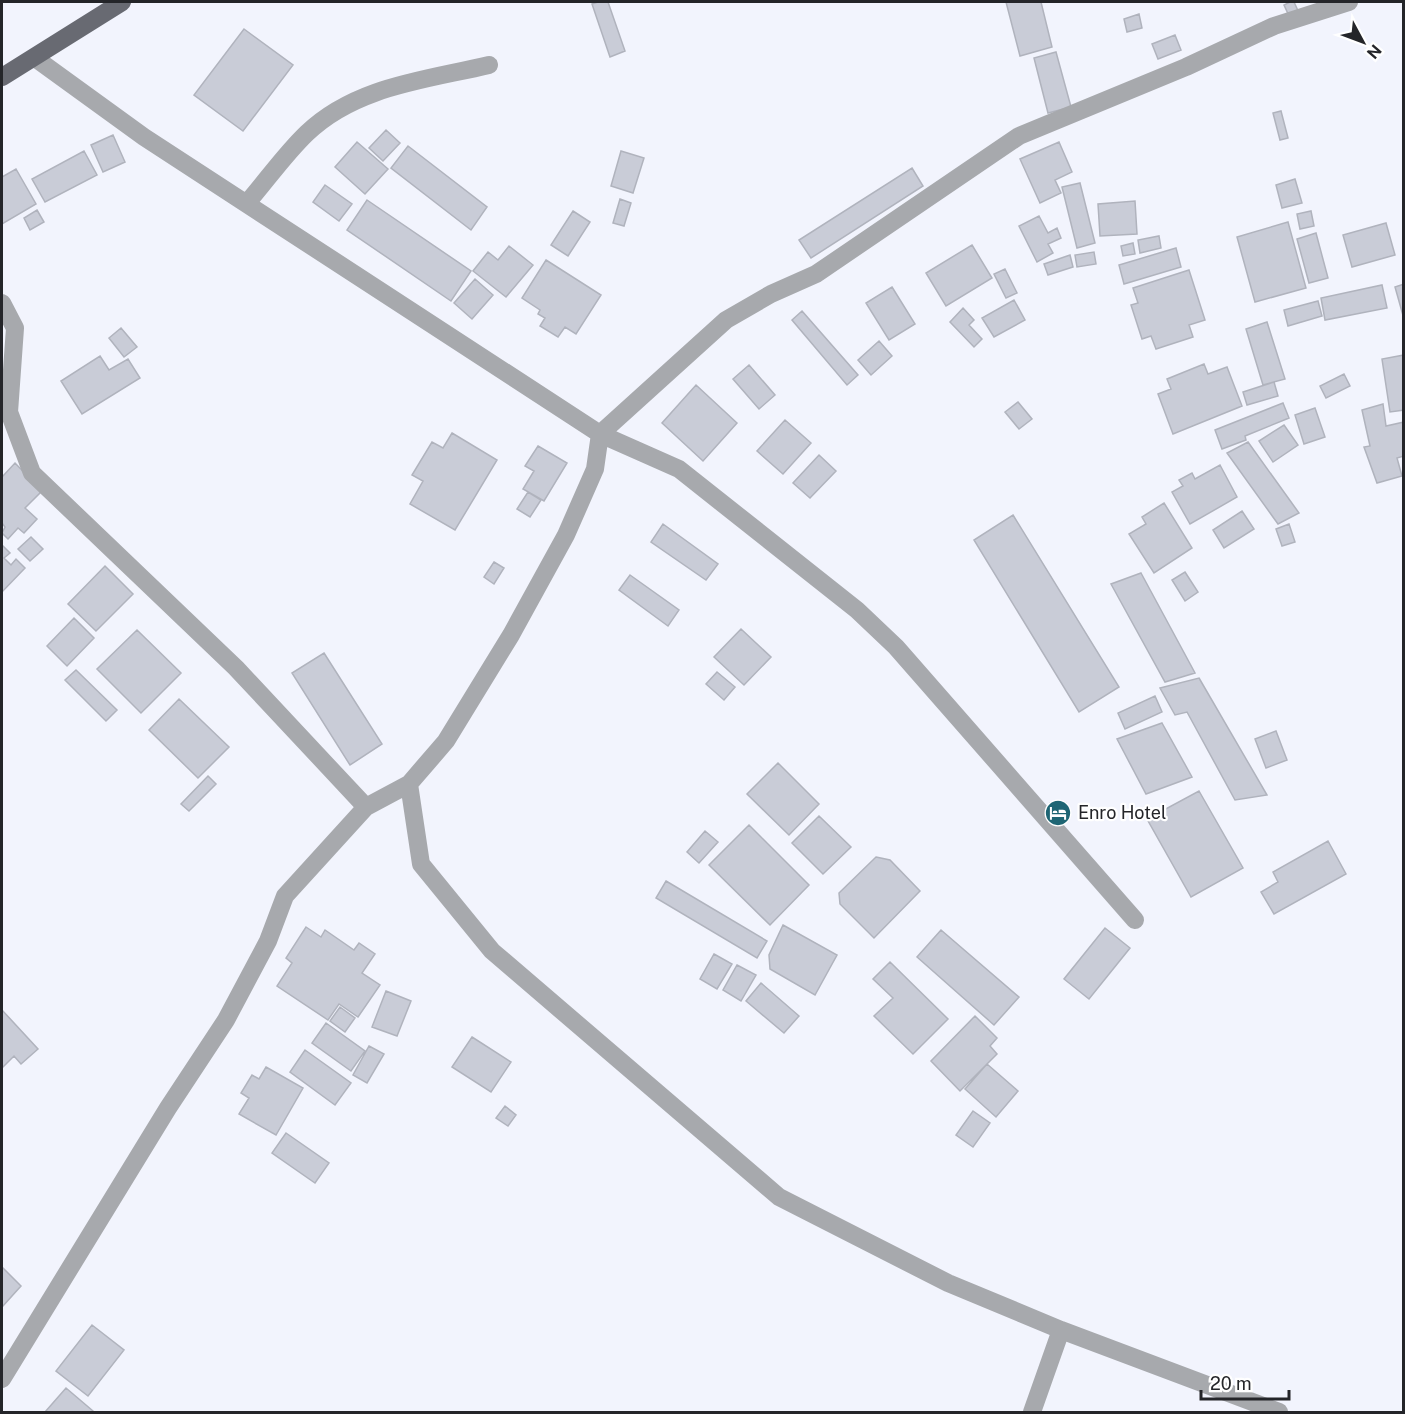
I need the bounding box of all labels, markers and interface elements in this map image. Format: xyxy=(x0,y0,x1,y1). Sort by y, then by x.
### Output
north arrow xyxy=(1333,12,1393,72)
text: N xyxy=(1363,41,1385,62)
hotel icon: Enro Hotel xyxy=(1043,798,1073,828)
place label: Enro Hotel xyxy=(1078,802,1166,823)
scale bar xyxy=(1201,1363,1290,1401)
text: 20 m xyxy=(1210,1373,1252,1394)

